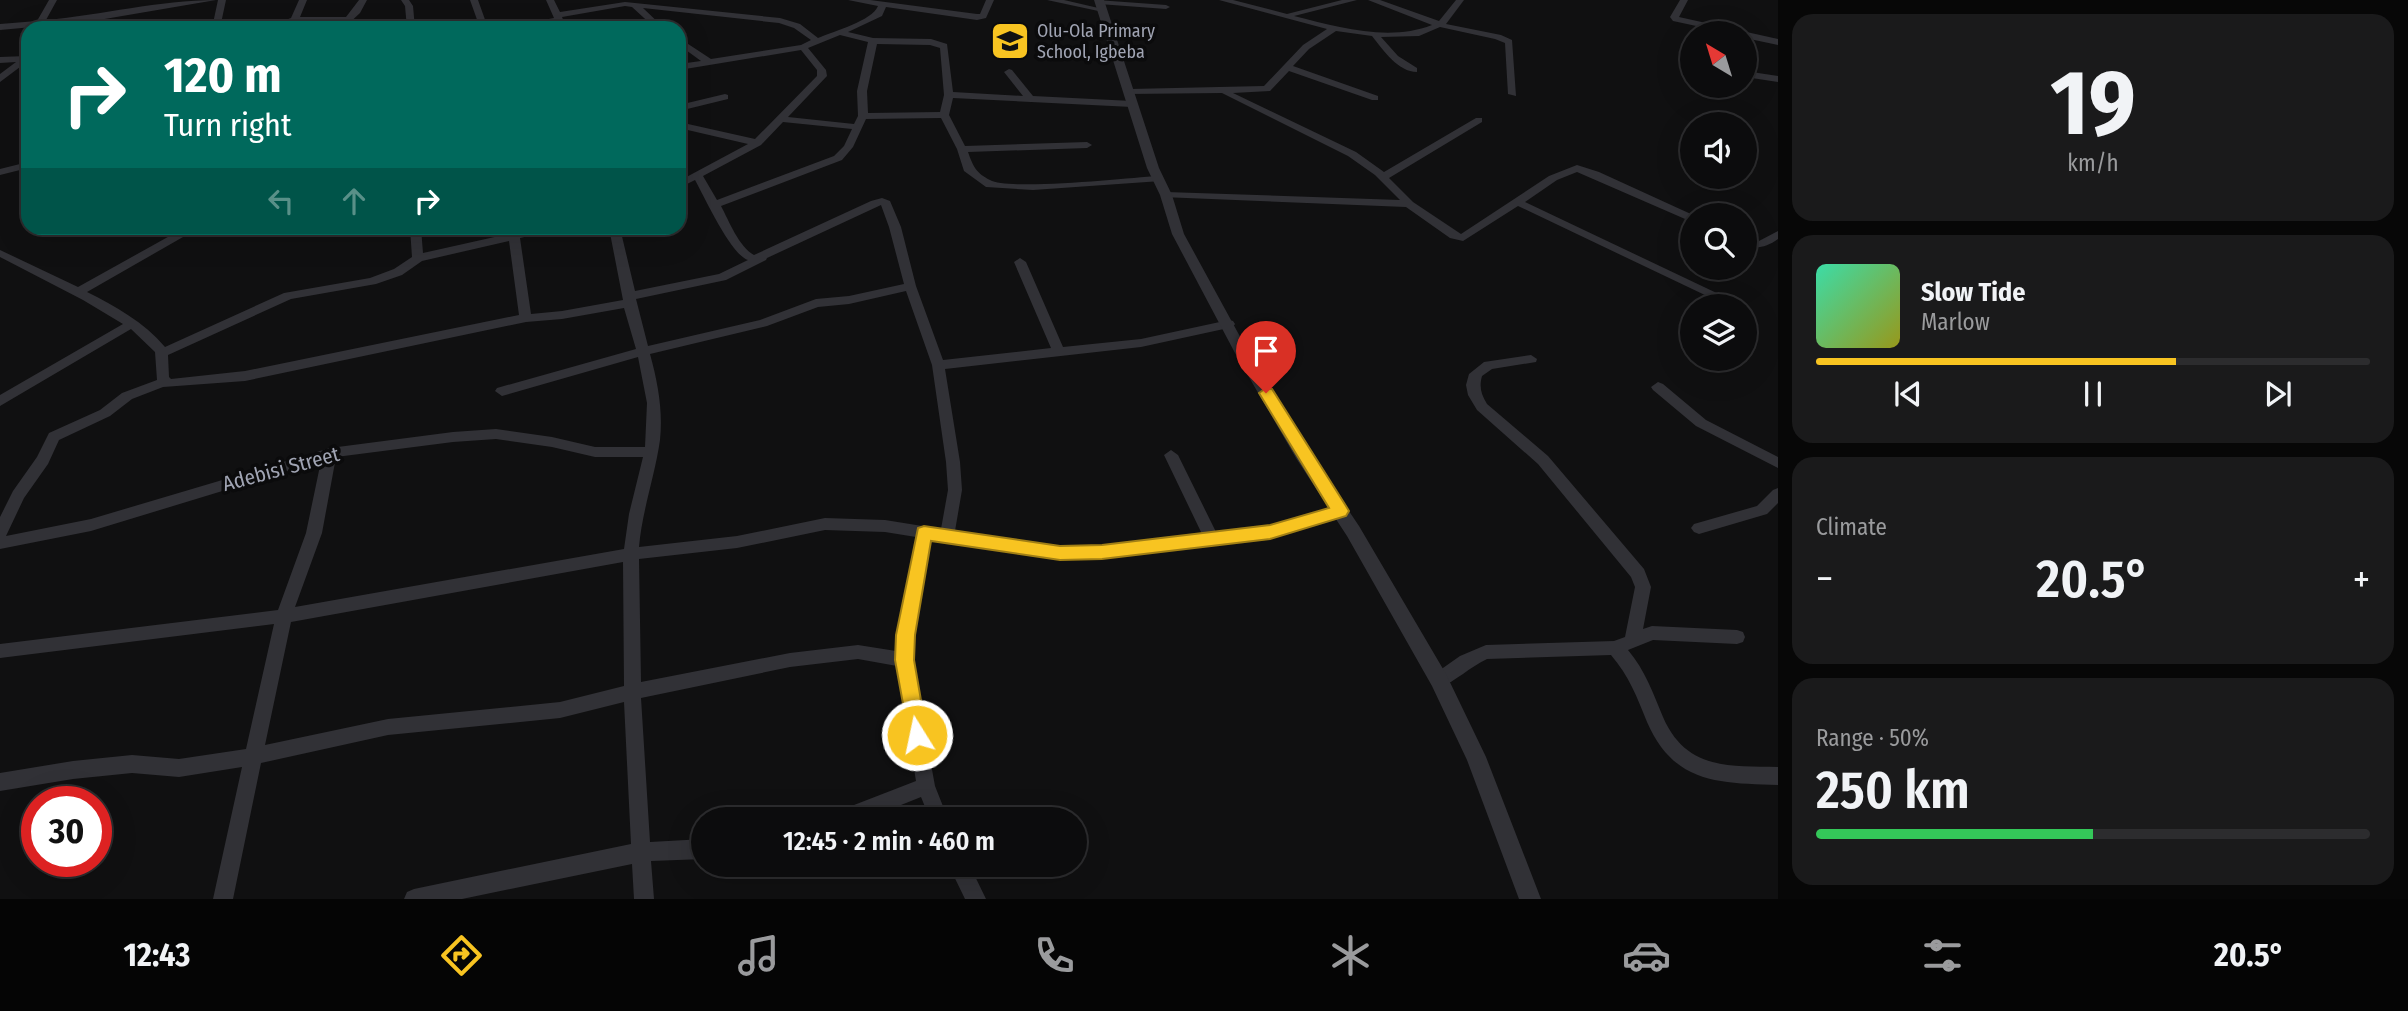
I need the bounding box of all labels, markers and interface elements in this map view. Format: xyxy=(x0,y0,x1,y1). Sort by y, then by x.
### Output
school or university icon: Olu-Ola Primary School, Igbeba xyxy=(989,20,1031,62)
place label: Olu-Ola Primary School, Igbeba xyxy=(1037,20,1155,63)
north arrow xyxy=(1680,21,1757,98)
map controls xyxy=(1680,21,1757,371)
text: 120 m xyxy=(164,46,282,105)
icon: right xyxy=(49,49,140,140)
text: 19 xyxy=(2050,49,2136,158)
text: Turn right xyxy=(164,106,291,144)
button: sound xyxy=(1680,112,1757,189)
text: km/h xyxy=(2067,149,2119,177)
icon: left xyxy=(262,182,300,220)
icon: ahead xyxy=(335,182,373,220)
icon: right xyxy=(408,182,446,220)
button: search xyxy=(1680,203,1757,280)
text: Slow Tide xyxy=(1921,277,2025,308)
button: layers xyxy=(1680,294,1757,371)
text: Marlow xyxy=(1921,308,1990,336)
pin xyxy=(1236,321,1296,393)
icon: arrive xyxy=(1247,332,1285,370)
icon: previous xyxy=(1889,375,1927,413)
icon: pause xyxy=(2074,375,2112,413)
icon: next xyxy=(2259,375,2297,413)
street label: Adebisi Street xyxy=(220,441,342,497)
text: Climate xyxy=(1816,513,1887,541)
text: 20.5° xyxy=(2036,548,2150,611)
text: − xyxy=(1816,556,1833,602)
text: + xyxy=(2353,556,2370,602)
position arrow xyxy=(880,698,954,772)
text: Range · 50% xyxy=(1816,724,1929,752)
text: 250 km xyxy=(1816,759,1970,822)
speed limit sign: 30 xyxy=(21,786,112,877)
text: 12:45 · 2 min · 460 m xyxy=(783,826,995,857)
icon: directions xyxy=(437,931,486,980)
icon: music xyxy=(734,931,783,980)
icon: phone xyxy=(1030,931,1079,980)
icon: climate xyxy=(1326,931,1375,980)
icon: car xyxy=(1622,931,1671,980)
icon: filters xyxy=(1918,931,1967,980)
text: 12:43 xyxy=(124,936,190,974)
text: 20.5° xyxy=(2214,936,2284,974)

